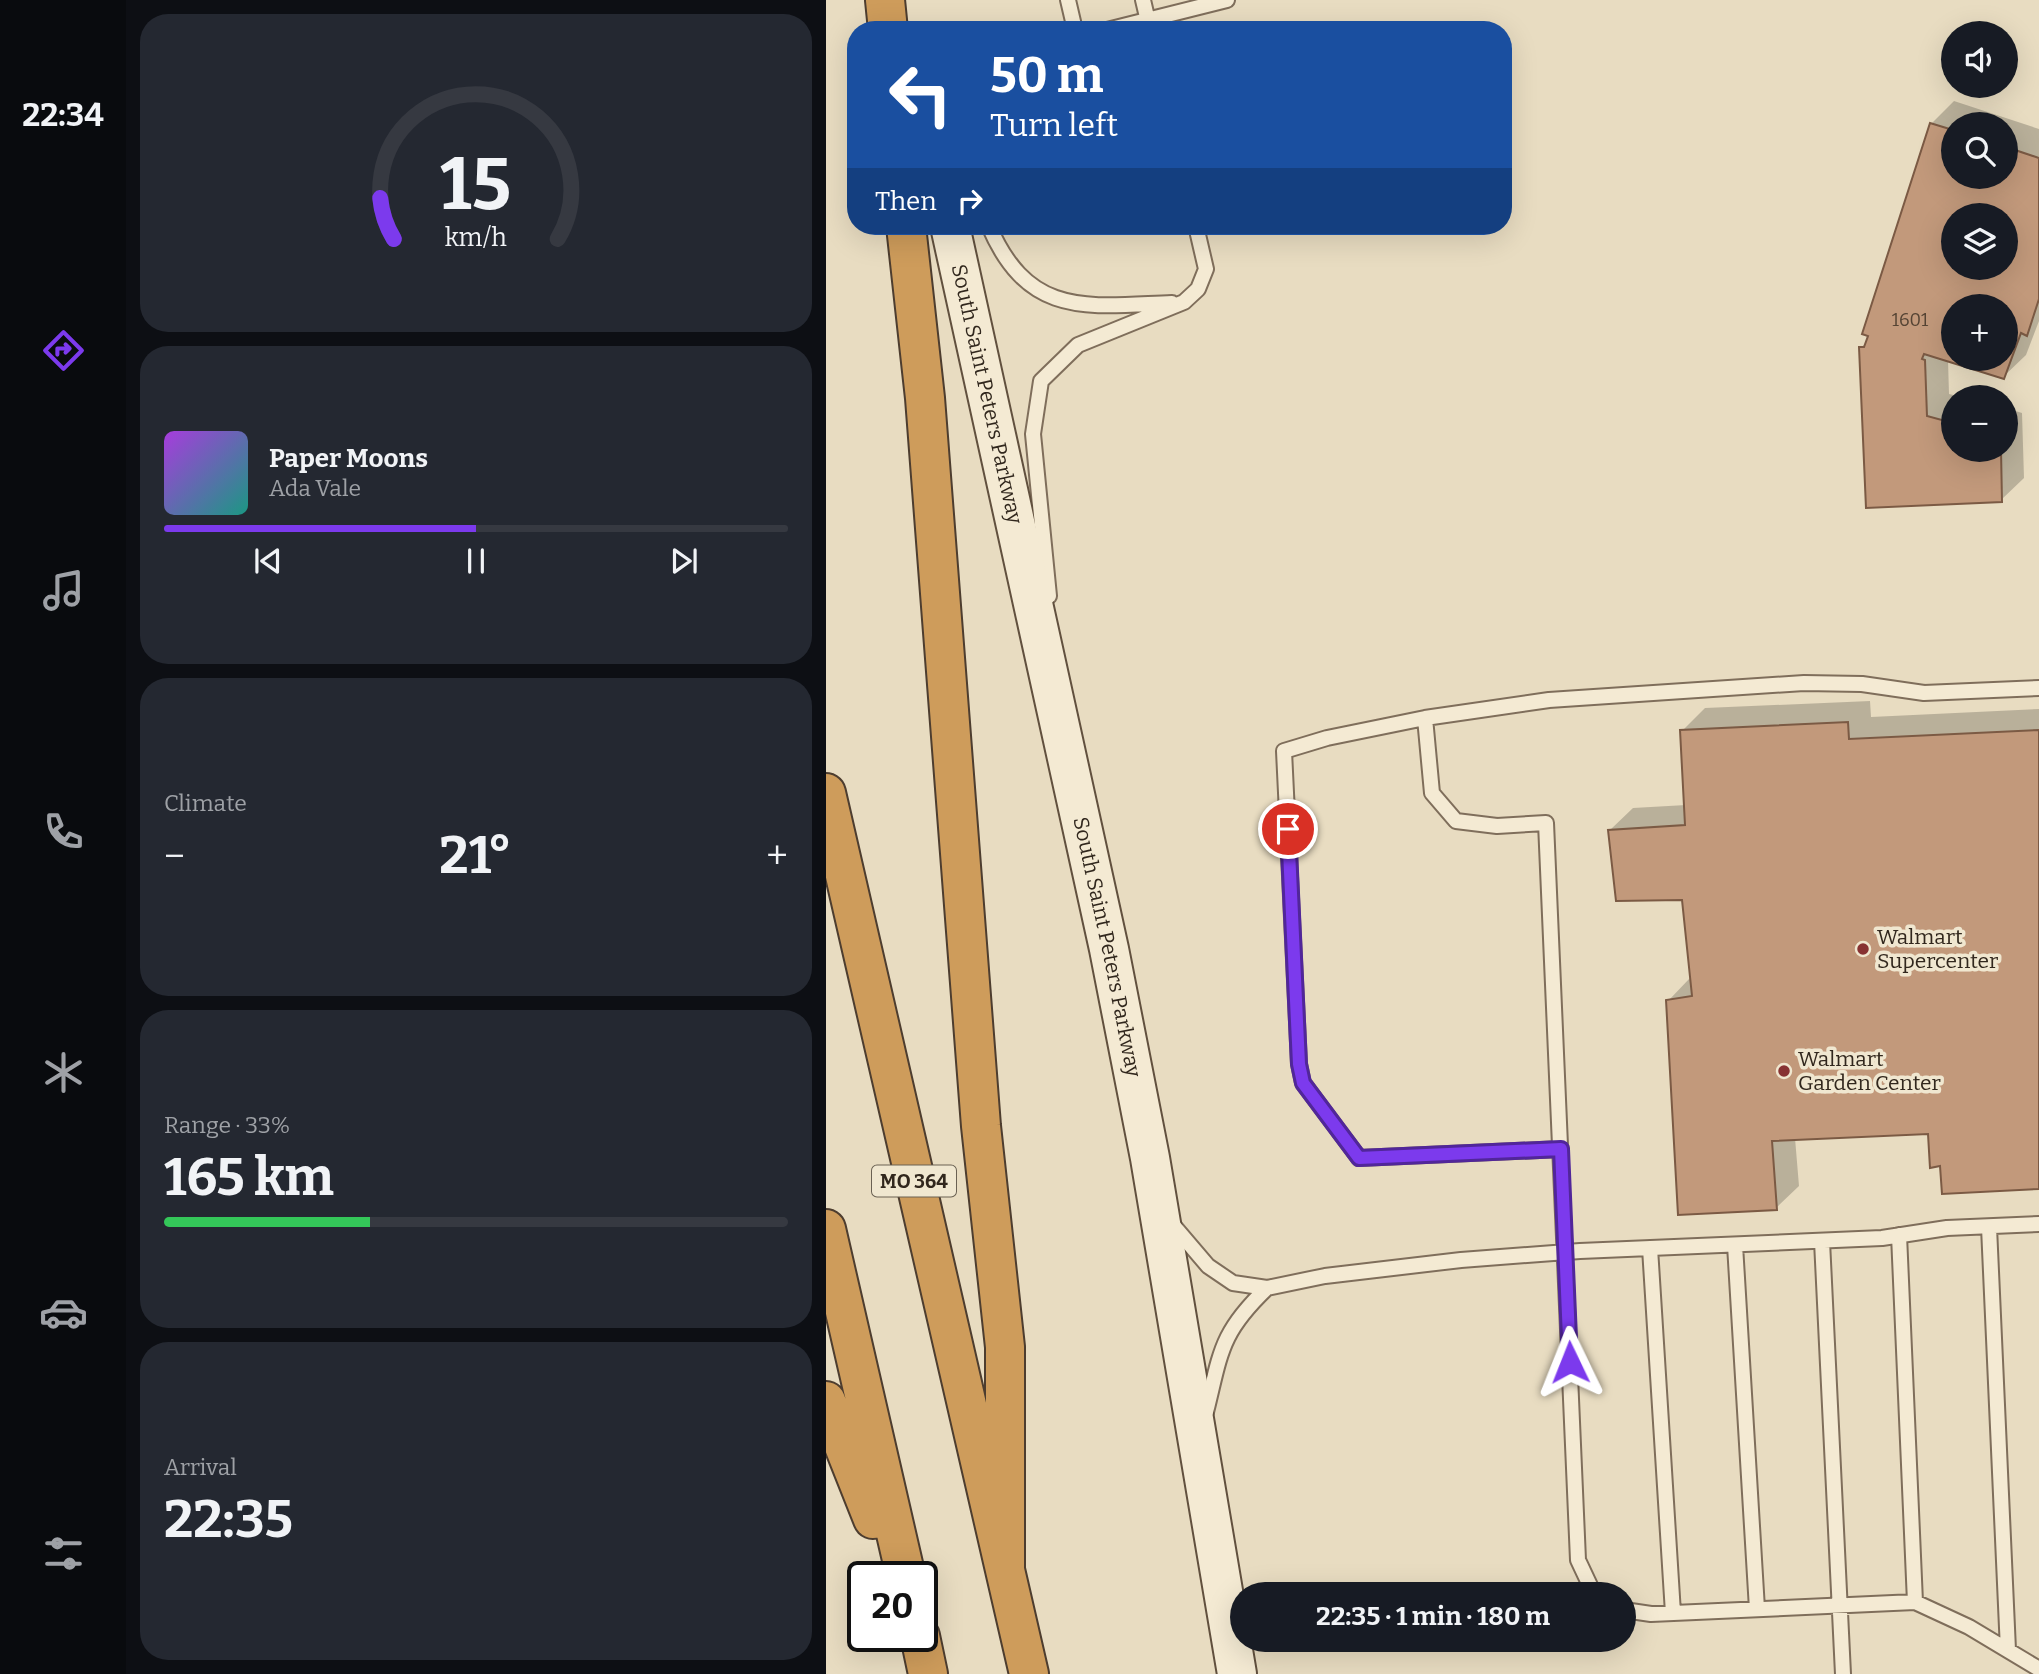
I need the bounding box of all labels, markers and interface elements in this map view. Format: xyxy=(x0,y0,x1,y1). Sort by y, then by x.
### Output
map controls xyxy=(1941,21,2018,462)
button: sound xyxy=(1941,21,2018,98)
text: 50 m xyxy=(990,46,1103,105)
icon: left xyxy=(875,49,966,140)
text: 22:34 xyxy=(22,96,104,134)
text: Turn left xyxy=(990,106,1118,144)
button: search xyxy=(1941,112,2018,189)
text: 15 xyxy=(440,141,512,228)
icon: right xyxy=(951,182,989,220)
text: Then xyxy=(875,186,937,217)
button: layers xyxy=(1941,203,2018,280)
text: km/h xyxy=(445,223,507,253)
street label: South Saint Peters Parkway xyxy=(946,262,1028,527)
button: + xyxy=(1941,294,2018,371)
house number: 1601 xyxy=(1892,309,1929,331)
icon: directions xyxy=(39,326,88,375)
button: − xyxy=(1941,385,2018,462)
text: Paper Moons xyxy=(269,443,428,474)
text: Ada Vale xyxy=(269,474,361,502)
icon: previous xyxy=(249,542,287,580)
icon: pause xyxy=(457,542,495,580)
icon: next xyxy=(665,542,703,580)
icon: music xyxy=(39,566,88,615)
text: Climate xyxy=(164,789,247,817)
pin xyxy=(1258,799,1318,859)
icon: phone xyxy=(39,807,88,856)
icon: arrive xyxy=(1269,810,1307,848)
street label: South Saint Peters Parkway xyxy=(1067,814,1147,1080)
text: 21° xyxy=(439,824,512,887)
text: − xyxy=(164,833,185,879)
text: + xyxy=(766,833,788,879)
place label: Walmart Supercenter xyxy=(1877,924,1998,974)
marker: Walmart Supercenter xyxy=(1855,941,1871,957)
place label: Walmart Garden Center xyxy=(1798,1046,1941,1096)
icon: climate xyxy=(39,1048,88,1097)
marker: Walmart Garden Center xyxy=(1776,1063,1792,1079)
text: Range · 33% xyxy=(164,1111,290,1139)
text: 165 km xyxy=(164,1146,334,1209)
road number: MO 364 xyxy=(872,1166,956,1196)
icon: car xyxy=(39,1288,88,1337)
position arrow xyxy=(1533,1325,1607,1399)
text: Arrival xyxy=(164,1453,237,1481)
text: 22:35 xyxy=(164,1488,293,1551)
icon: filters xyxy=(39,1529,88,1578)
speed limit sign: 20 xyxy=(847,1561,938,1652)
text: 22:35 · 1 min · 180 m xyxy=(1316,1601,1550,1632)

